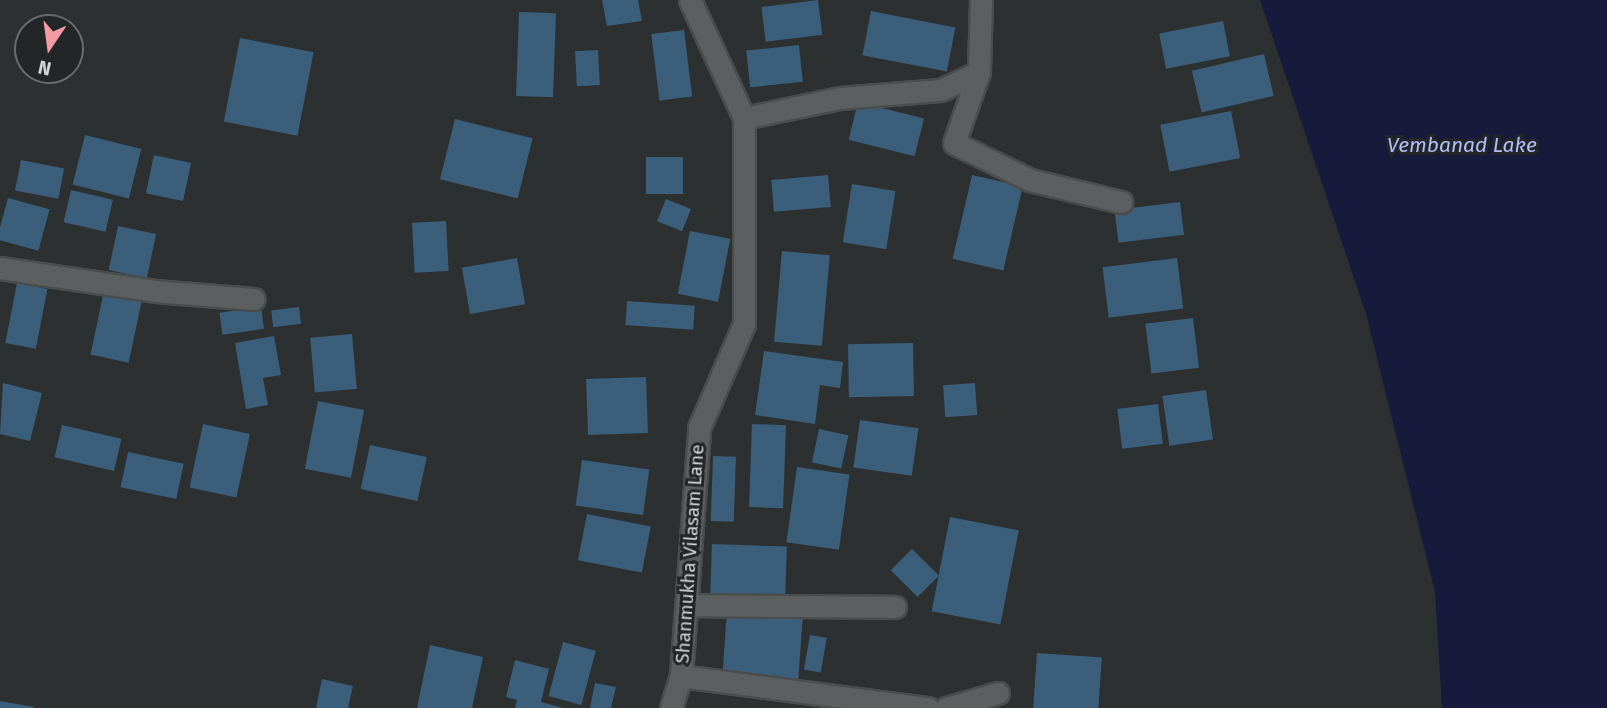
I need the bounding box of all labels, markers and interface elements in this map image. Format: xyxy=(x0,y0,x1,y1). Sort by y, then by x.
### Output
north arrow xyxy=(14,14,84,84)
text: N xyxy=(36,55,53,81)
water label: Vembanad Lake xyxy=(1387,132,1537,158)
street label: Shanmukha Vilasam Lane xyxy=(671,444,709,664)

